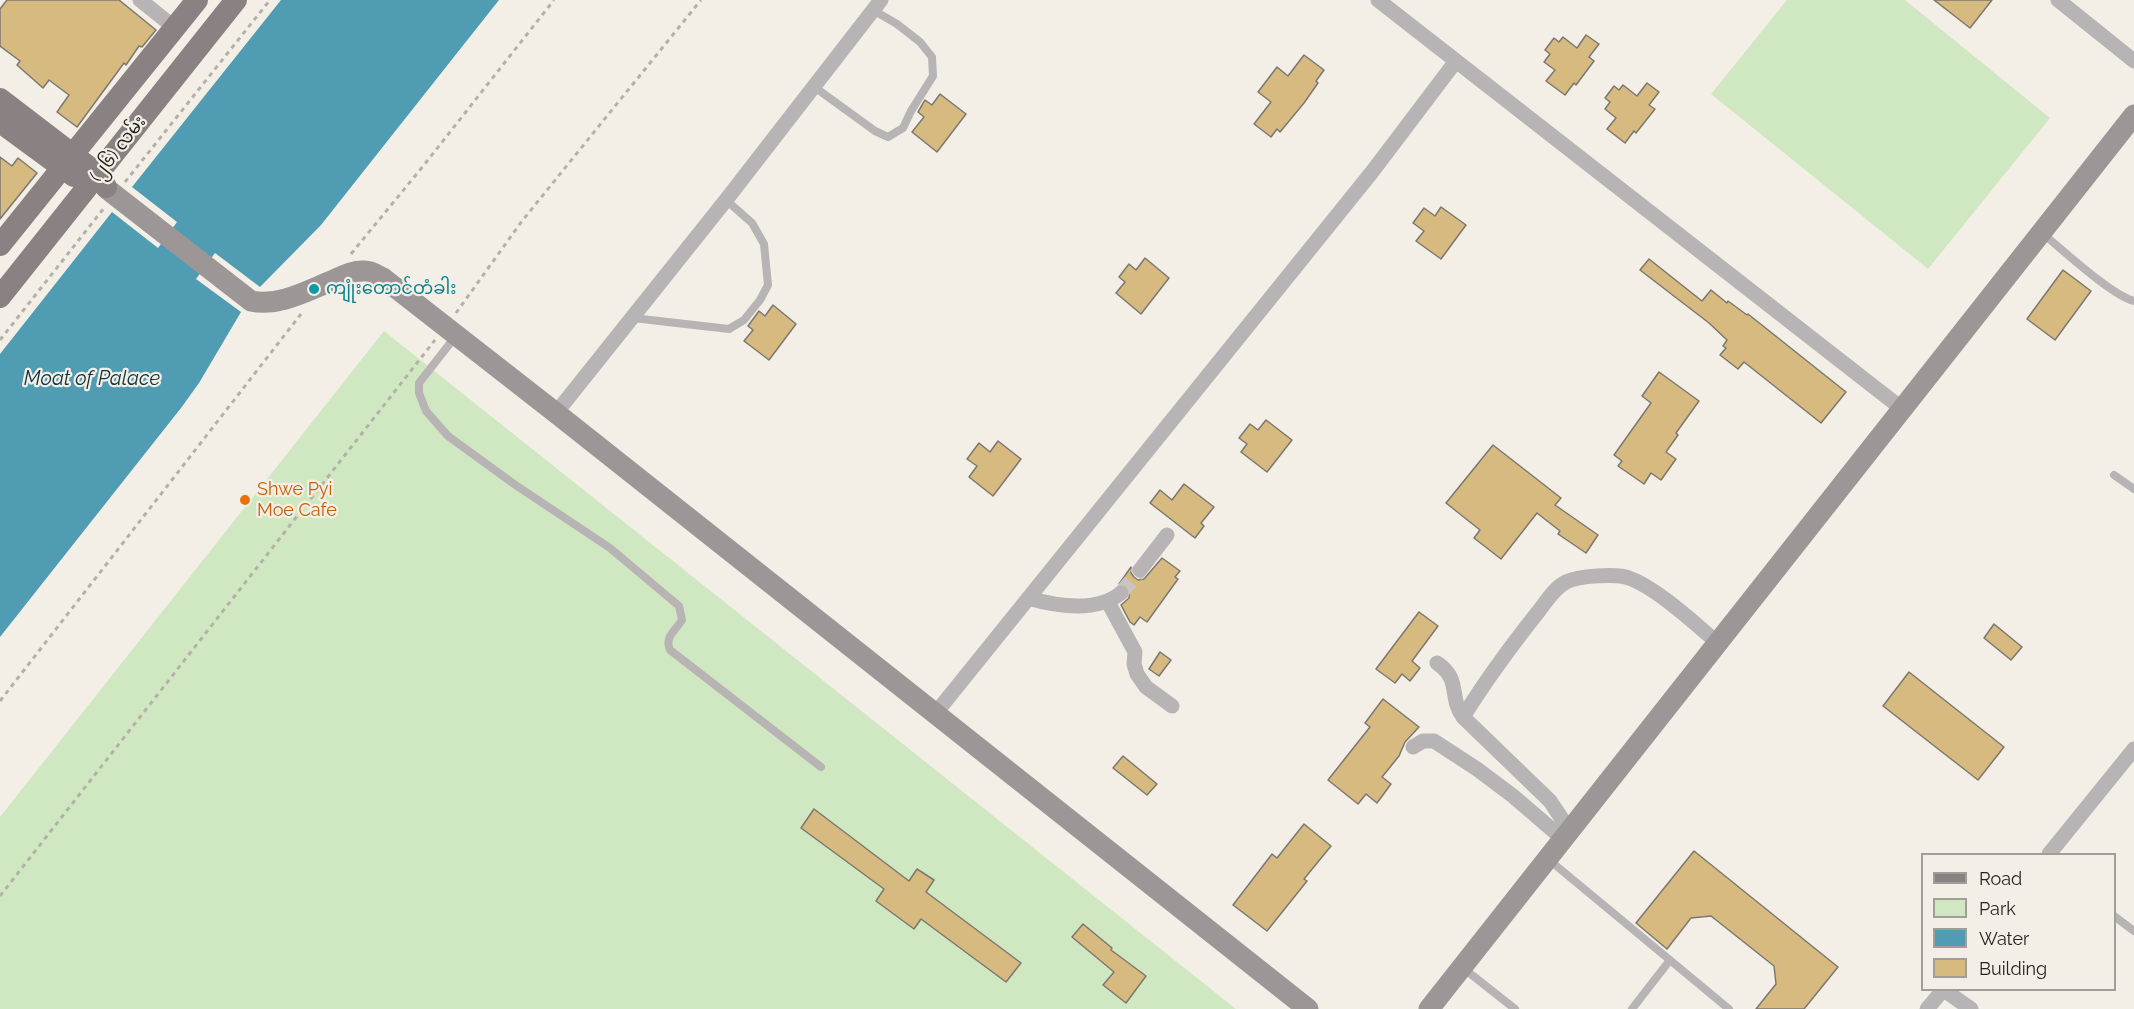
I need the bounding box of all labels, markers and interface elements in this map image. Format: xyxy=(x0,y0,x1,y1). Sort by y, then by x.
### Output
street label: (၂၆) လမ်း xyxy=(85,112,151,186)
place label: ကျုံးတောင်တံခါး xyxy=(326,278,456,300)
marker: ကျုံးတောင်တံခါး xyxy=(307,282,321,296)
water label: Moat of Palace xyxy=(24,367,160,391)
place label: Shwe Pyi Moe Cafe xyxy=(257,479,337,522)
marker: Shwe Pyi Moe Cafe xyxy=(238,493,252,507)
legend xyxy=(1921,853,2116,991)
text: Road xyxy=(1979,868,2022,889)
text: Park xyxy=(1979,898,2016,919)
text: Water xyxy=(1979,928,2029,949)
text: Building xyxy=(1979,958,2047,979)

